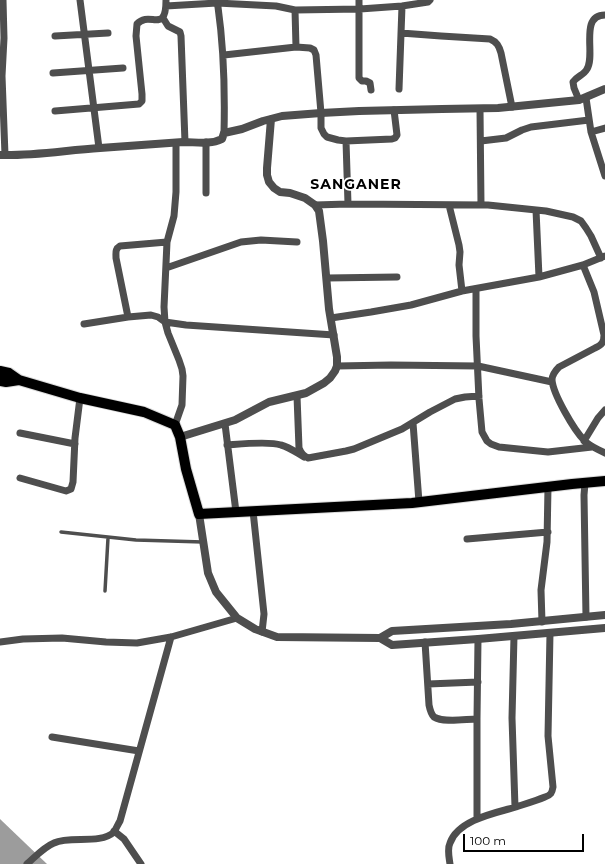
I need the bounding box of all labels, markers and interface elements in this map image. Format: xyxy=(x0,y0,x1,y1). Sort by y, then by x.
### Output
district label: SANGANER xyxy=(310,177,402,193)
scale bar xyxy=(465,826,586,852)
text: 100 m xyxy=(470,833,506,848)

